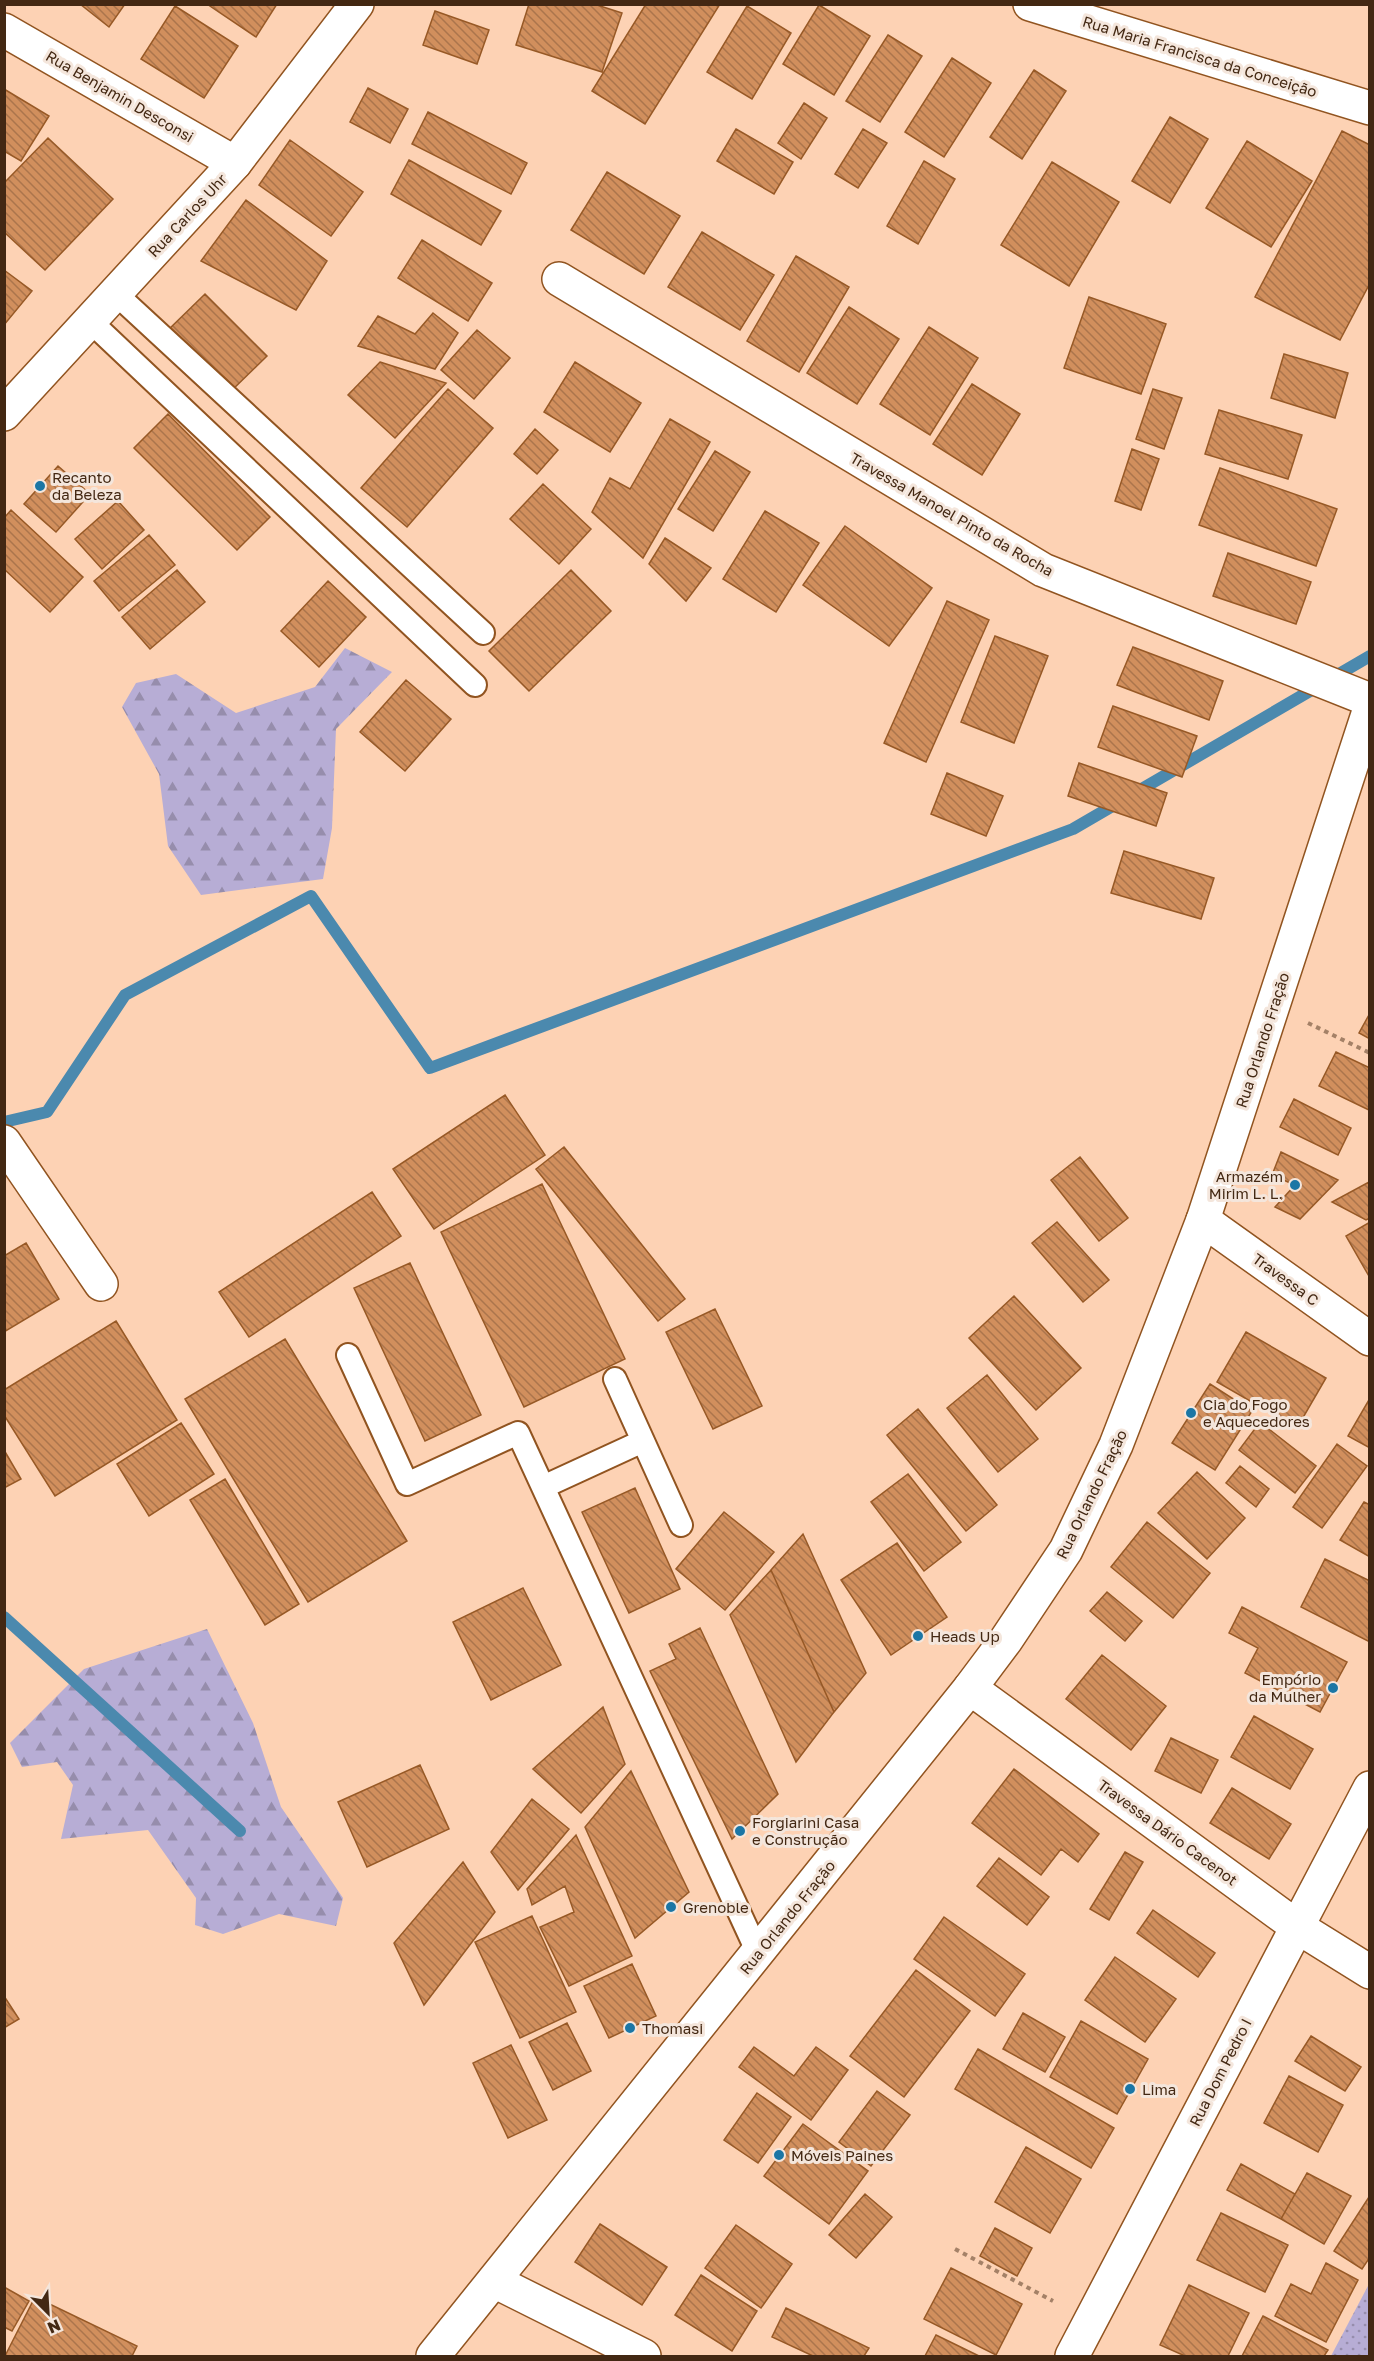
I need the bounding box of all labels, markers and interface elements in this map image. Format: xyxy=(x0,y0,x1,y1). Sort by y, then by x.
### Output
street label: Rua Maria Francisca da Conceição xyxy=(1081,12,1319,100)
street label: Rua Benjamin Desconsi xyxy=(43,46,197,146)
street label: Rua Carlos Uhr xyxy=(144,170,230,260)
street label: Travessa Manoel Pinto da Rocha xyxy=(847,448,1057,580)
place label: Recanto da Beleza xyxy=(52,468,122,503)
marker: Recanto da Beleza xyxy=(33,479,47,493)
street label: Rua Orlando Fração xyxy=(1232,970,1292,1110)
place label: Armazém Mirim L. L. xyxy=(1209,1167,1283,1202)
marker: Armazém Mirim L. L. xyxy=(1288,1178,1302,1192)
street label: Travessa C xyxy=(1250,1249,1322,1309)
place label: Cia do Fogo e Aquecedores xyxy=(1203,1395,1310,1430)
marker: Cia do Fogo e Aquecedores xyxy=(1184,1406,1198,1420)
street label: Rua Orlando Fração xyxy=(1052,1427,1130,1561)
place label: Heads Up xyxy=(930,1627,1000,1645)
marker: Heads Up xyxy=(911,1629,925,1643)
place label: Empório da Mulher xyxy=(1249,1670,1321,1705)
marker: Empório da Mulher xyxy=(1326,1681,1340,1695)
street label: Travessa Dário Cacenot xyxy=(1095,1775,1241,1889)
place label: Forgiarini Casa e Construção xyxy=(752,1813,859,1848)
marker: Forgiarini Casa e Construção xyxy=(733,1824,747,1838)
street label: Rua Orlando Fração xyxy=(736,1856,838,1978)
place label: Grenoble xyxy=(683,1898,749,1916)
marker: Grenoble xyxy=(664,1900,678,1914)
street label: Rua Dom Pedro I xyxy=(1185,2015,1255,2129)
place label: Thomasi xyxy=(642,2019,703,2037)
marker: Thomasi xyxy=(623,2021,637,2035)
place label: Lima xyxy=(1142,2080,1176,2098)
marker: Lima xyxy=(1123,2082,1137,2096)
place label: Móveis Paines xyxy=(791,2146,893,2164)
marker: Móveis Paines xyxy=(772,2148,786,2162)
north arrow xyxy=(18,2283,78,2343)
text: N xyxy=(44,2315,64,2338)

